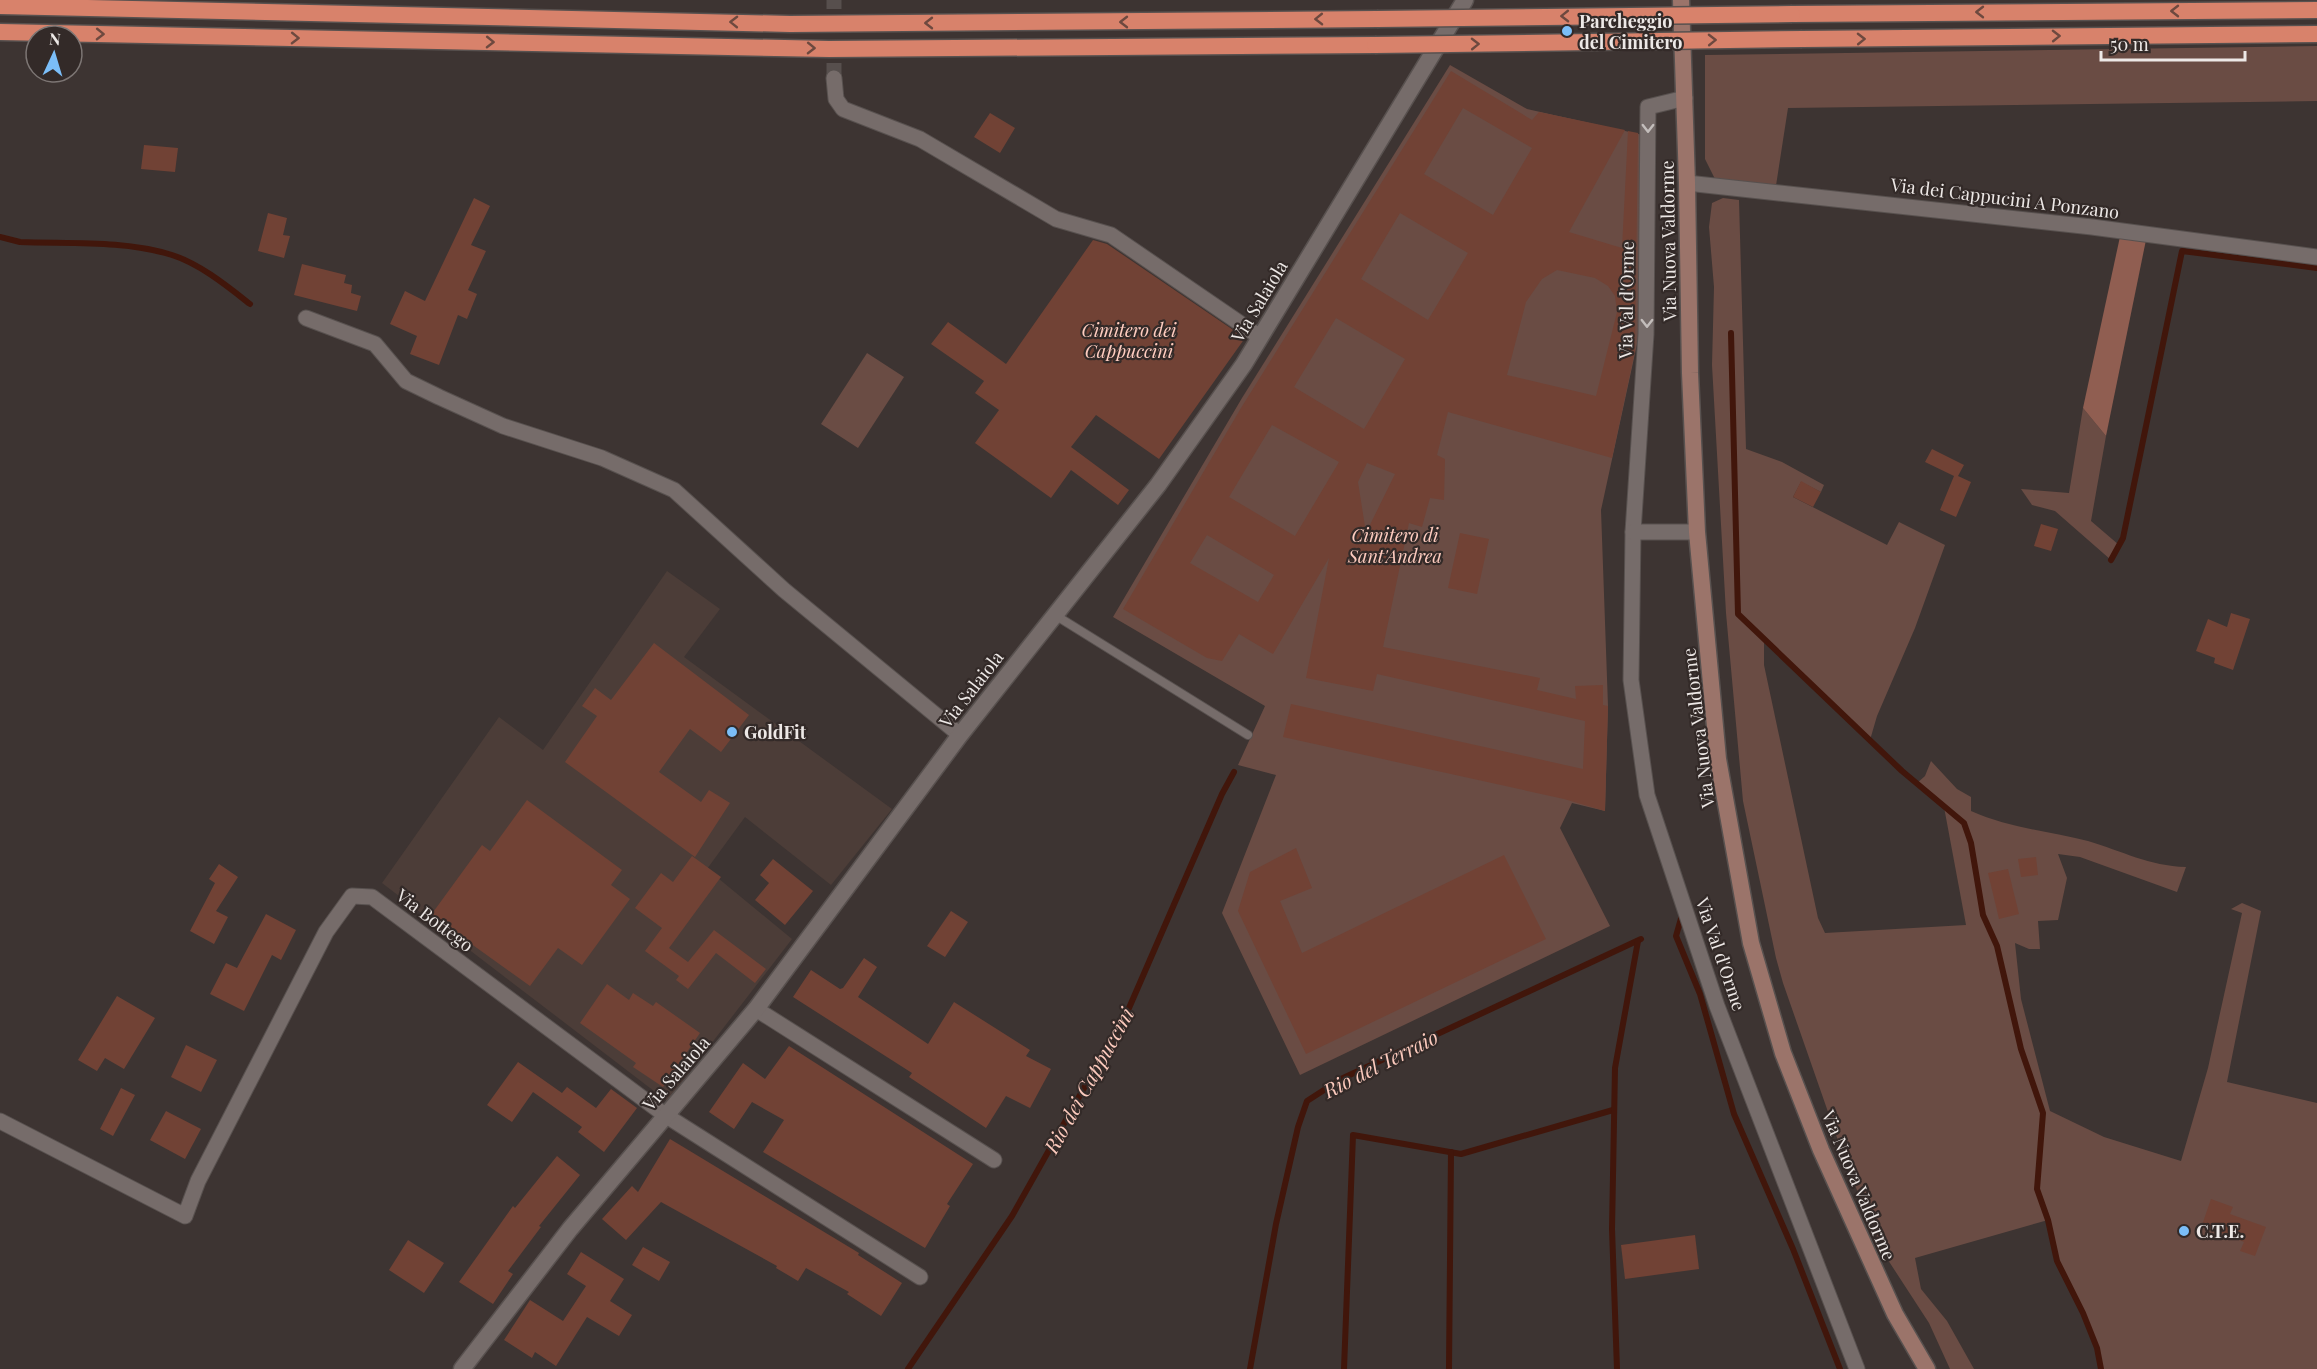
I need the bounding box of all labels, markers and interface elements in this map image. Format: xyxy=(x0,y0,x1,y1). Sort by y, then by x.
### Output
one-way arrow xyxy=(2170,5,2179,17)
one-way arrow xyxy=(1975,6,1984,18)
place label: Parcheggio del Cimitero xyxy=(1579,9,1683,54)
one-way arrow xyxy=(1561,10,1570,22)
one-way arrow xyxy=(1314,13,1323,26)
one-way arrow xyxy=(729,16,738,29)
one-way arrow xyxy=(1119,16,1128,28)
one-way arrow xyxy=(924,17,933,29)
north arrow xyxy=(24,24,84,84)
marker: Parcheggio del Cimitero xyxy=(1560,24,1574,38)
scale bar xyxy=(2101,24,2245,62)
text: N xyxy=(49,28,62,49)
one-way arrow xyxy=(96,28,105,40)
one-way arrow xyxy=(2051,30,2060,43)
one-way arrow xyxy=(291,32,300,44)
one-way arrow xyxy=(1856,32,1865,45)
text: 50 m xyxy=(2110,32,2149,56)
one-way arrow xyxy=(1708,34,1717,47)
one-way arrow xyxy=(486,36,495,48)
one-way arrow xyxy=(1471,38,1480,50)
one-way arrow xyxy=(807,42,816,55)
one-way arrow xyxy=(1642,123,1654,132)
street label: Via Nuova Valdorme xyxy=(1655,160,1681,323)
street label: Via dei Cappucini A Ponzano xyxy=(1888,172,2121,224)
street label: Via Val d'Orme xyxy=(1613,241,1639,360)
street label: Via Salaiola xyxy=(1225,256,1293,347)
park label: Cimitero dei Cappuccini xyxy=(1082,318,1177,363)
one-way arrow xyxy=(1641,318,1653,327)
park label: Cimitero di Sant'Andrea xyxy=(1347,523,1442,568)
street label: Via Salaiola xyxy=(933,646,1009,733)
street label: Via Nuova Valdorme xyxy=(1676,647,1720,810)
place label: GoldFit xyxy=(744,720,807,744)
marker: GoldFit xyxy=(725,725,739,739)
street label: Via Bottego xyxy=(391,883,479,957)
street label: Via Val d'Orme xyxy=(1690,893,1752,1014)
water label: Rio dei Cappuccini xyxy=(1036,1001,1140,1159)
water label: Rio del Terraio xyxy=(1317,1022,1442,1104)
street label: Via Salaiola xyxy=(636,1031,715,1116)
street label: Via Nuova Valdorme xyxy=(1816,1105,1901,1264)
place label: C.T.E. xyxy=(2196,1219,2244,1243)
marker: C.T.E. xyxy=(2177,1224,2191,1238)

